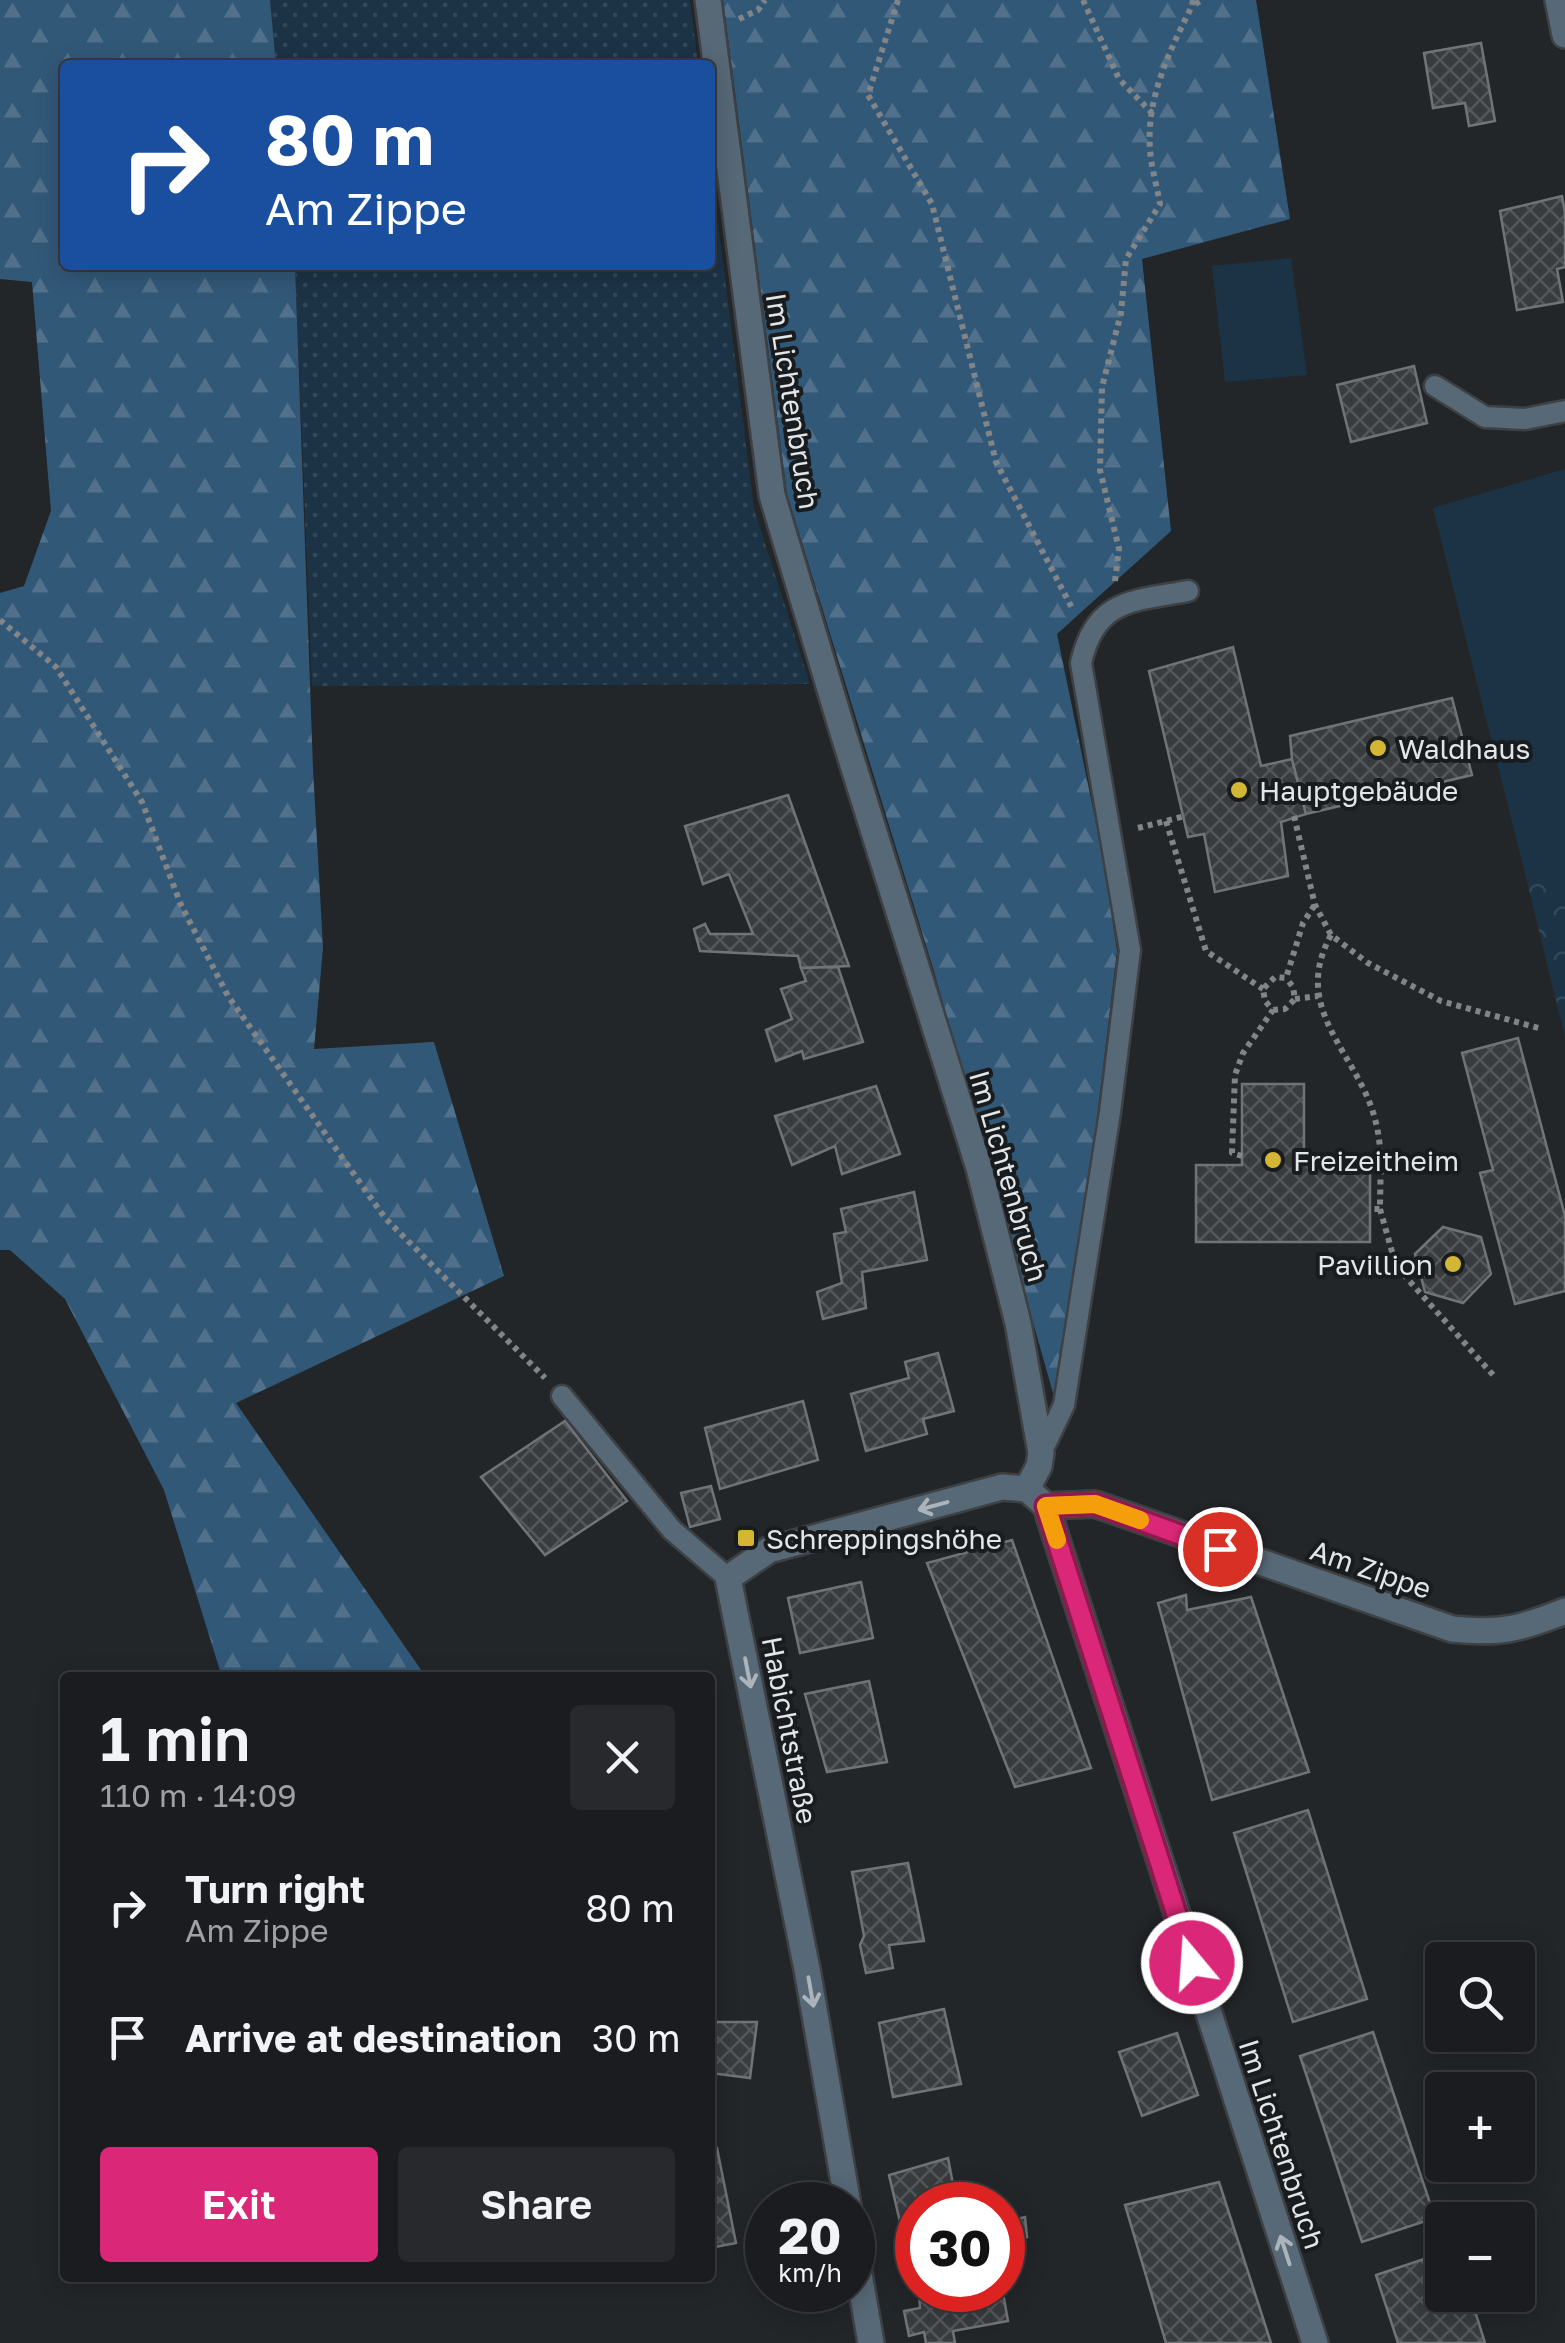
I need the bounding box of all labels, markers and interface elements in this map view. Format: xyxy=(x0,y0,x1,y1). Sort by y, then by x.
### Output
text: 80 m xyxy=(265,96,434,180)
icon: right xyxy=(100,100,230,230)
text: Am Zippe xyxy=(265,181,467,235)
street label: Im Lichtenbruch xyxy=(760,291,826,511)
place label: Waldhaus xyxy=(1398,732,1530,765)
marker: Waldhaus xyxy=(1367,737,1389,759)
place label: Hauptgebäude xyxy=(1259,774,1458,807)
marker: Hauptgebäude xyxy=(1228,779,1250,801)
street label: Im Lichtenbruch xyxy=(963,1066,1055,1286)
place label: Freizeitheim xyxy=(1293,1144,1459,1177)
marker: Freizeitheim xyxy=(1262,1149,1284,1171)
place label: Pavillion xyxy=(1317,1248,1433,1281)
marker: Pavillion xyxy=(1442,1253,1464,1275)
one-way arrow xyxy=(917,1497,949,1516)
pin xyxy=(1178,1507,1263,1592)
place label: Schreppingshöhe xyxy=(766,1522,1002,1555)
icon: arrive xyxy=(1193,1522,1248,1577)
marker: Schreppingshöhe xyxy=(735,1527,757,1549)
street label: Am Zippe xyxy=(1306,1533,1436,1605)
street label: Habichtstraße xyxy=(756,1633,824,1827)
one-way arrow xyxy=(739,1657,758,1689)
text: 1 min xyxy=(100,1702,250,1774)
button: close xyxy=(570,1705,675,1810)
text: 110 m · 14:09 xyxy=(100,1776,297,1814)
text: Turn right xyxy=(185,1866,365,1911)
icon: right xyxy=(100,1880,155,1935)
text: 80 m xyxy=(585,1885,675,1930)
text: Am Zippe xyxy=(185,1911,328,1949)
position arrow xyxy=(1140,1911,1244,2015)
map controls xyxy=(1425,1942,1535,2312)
button: search xyxy=(1425,1942,1535,2052)
one-way arrow xyxy=(802,1975,821,2008)
icon: arrive xyxy=(100,2010,155,2065)
text: Arrive at destination xyxy=(185,2015,562,2060)
text: 30 m xyxy=(592,2015,681,2060)
street label: Im Lichtenbruch xyxy=(1233,2035,1331,2253)
button: + xyxy=(1425,2072,1535,2182)
button: Exit xyxy=(100,2147,378,2262)
button: Share xyxy=(398,2147,675,2262)
speed limit sign: 30 xyxy=(895,2182,1025,2312)
button: − xyxy=(1425,2202,1535,2312)
text: 20 xyxy=(778,2205,841,2265)
one-way arrow xyxy=(1274,2235,1292,2267)
text: km/h xyxy=(778,2257,842,2288)

